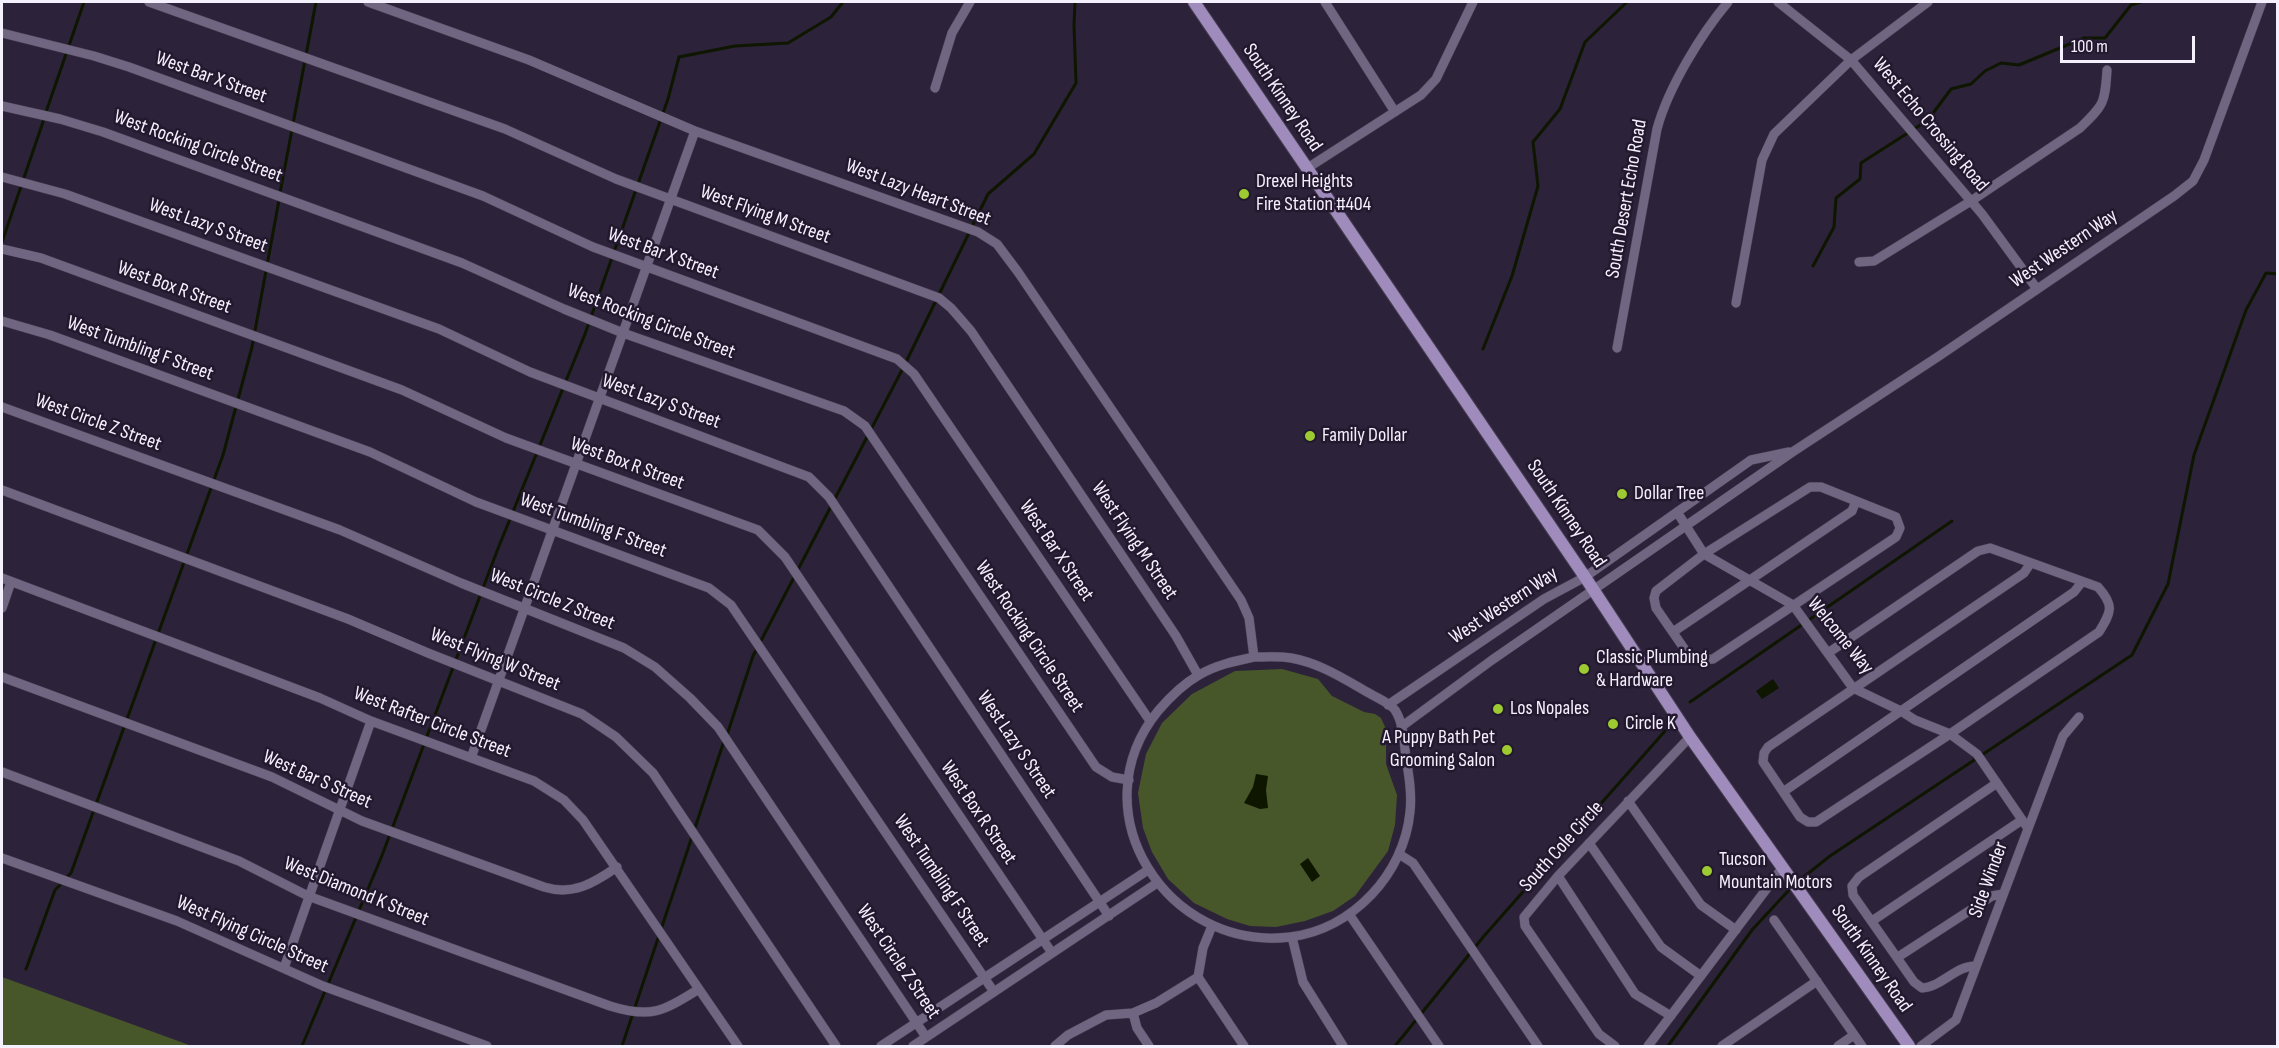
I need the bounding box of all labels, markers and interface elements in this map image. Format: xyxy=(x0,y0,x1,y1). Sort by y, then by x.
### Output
scale bar xyxy=(2063,24,2198,62)
text: 100 m xyxy=(2071,36,2108,57)
street label: South Kinney Road xyxy=(1237,39,1327,157)
street label: West Bar X Street xyxy=(152,47,270,109)
street label: West Echo Crossing Road xyxy=(1867,53,1993,197)
street label: West Rocking Circle Street xyxy=(110,105,286,189)
street label: South Desert Echo Road xyxy=(1601,118,1653,280)
street label: West Lazy Heart Street xyxy=(842,154,994,232)
place label: Drexel Heights Fire Station #404 xyxy=(1256,170,1371,217)
street label: West Flying M Street xyxy=(697,180,833,250)
marker: Drexel Heights Fire Station #404 xyxy=(1237,187,1251,201)
street label: West Lazy S Street xyxy=(145,193,271,259)
street label: West Western Way xyxy=(2006,204,2122,294)
street label: West Bar X Street xyxy=(604,223,722,285)
street label: West Box R Street xyxy=(114,256,234,320)
street label: West Rocking Circle Street xyxy=(564,279,738,365)
street label: West Tumbling F Street xyxy=(63,311,217,387)
street label: West Lazy S Street xyxy=(598,369,724,435)
street label: West Circle Z Street xyxy=(32,389,164,457)
place label: Family Dollar xyxy=(1322,424,1407,448)
marker: Family Dollar xyxy=(1303,429,1317,443)
street label: West Box R Street xyxy=(567,432,687,496)
street label: South Kinney Road xyxy=(1521,455,1611,573)
street label: West Flying M Street xyxy=(1086,478,1182,604)
place label: Dollar Tree xyxy=(1634,482,1704,506)
marker: Dollar Tree xyxy=(1615,487,1629,501)
street label: West Tumbling F Street xyxy=(516,488,670,564)
street label: West Bar X Street xyxy=(1013,496,1099,606)
street label: West Rocking Circle Street xyxy=(969,557,1089,717)
street label: West Western Way xyxy=(1445,562,1563,650)
street label: West Circle Z Street xyxy=(486,564,618,636)
street label: Welcome Way xyxy=(1802,593,1878,679)
street label: West Flying W Street xyxy=(427,623,563,697)
place label: Classic Plumbing & Hardware xyxy=(1596,646,1708,693)
marker: Classic Plumbing & Hardware xyxy=(1577,662,1591,676)
street label: West Rafter Circle Street xyxy=(350,682,514,764)
street label: West Lazy S Street xyxy=(971,687,1061,803)
place label: Los Nopales xyxy=(1510,697,1589,721)
marker: Los Nopales xyxy=(1491,702,1505,716)
place label: Circle K xyxy=(1625,712,1676,736)
marker: Circle K xyxy=(1606,717,1620,731)
place label: A Puppy Bath Pet Grooming Salon xyxy=(1382,726,1495,773)
marker: A Puppy Bath Pet Grooming Salon xyxy=(1500,743,1514,757)
street label: West Bar S Street xyxy=(259,745,375,815)
street label: West Box R Street xyxy=(935,757,1021,869)
street label: South Cole Circle xyxy=(1515,796,1609,898)
street label: West Tumbling F Street xyxy=(888,810,994,952)
street label: Side Winder xyxy=(1964,839,2014,921)
place label: Tucson Mountain Motors xyxy=(1719,848,1832,895)
street label: West Diamond K Street xyxy=(280,852,432,932)
marker: Tucson Mountain Motors xyxy=(1700,864,1714,878)
street label: West Flying Circle Street xyxy=(172,891,332,979)
street label: West Circle Z Street xyxy=(851,900,945,1024)
street label: South Kinney Road xyxy=(1825,901,1917,1017)

